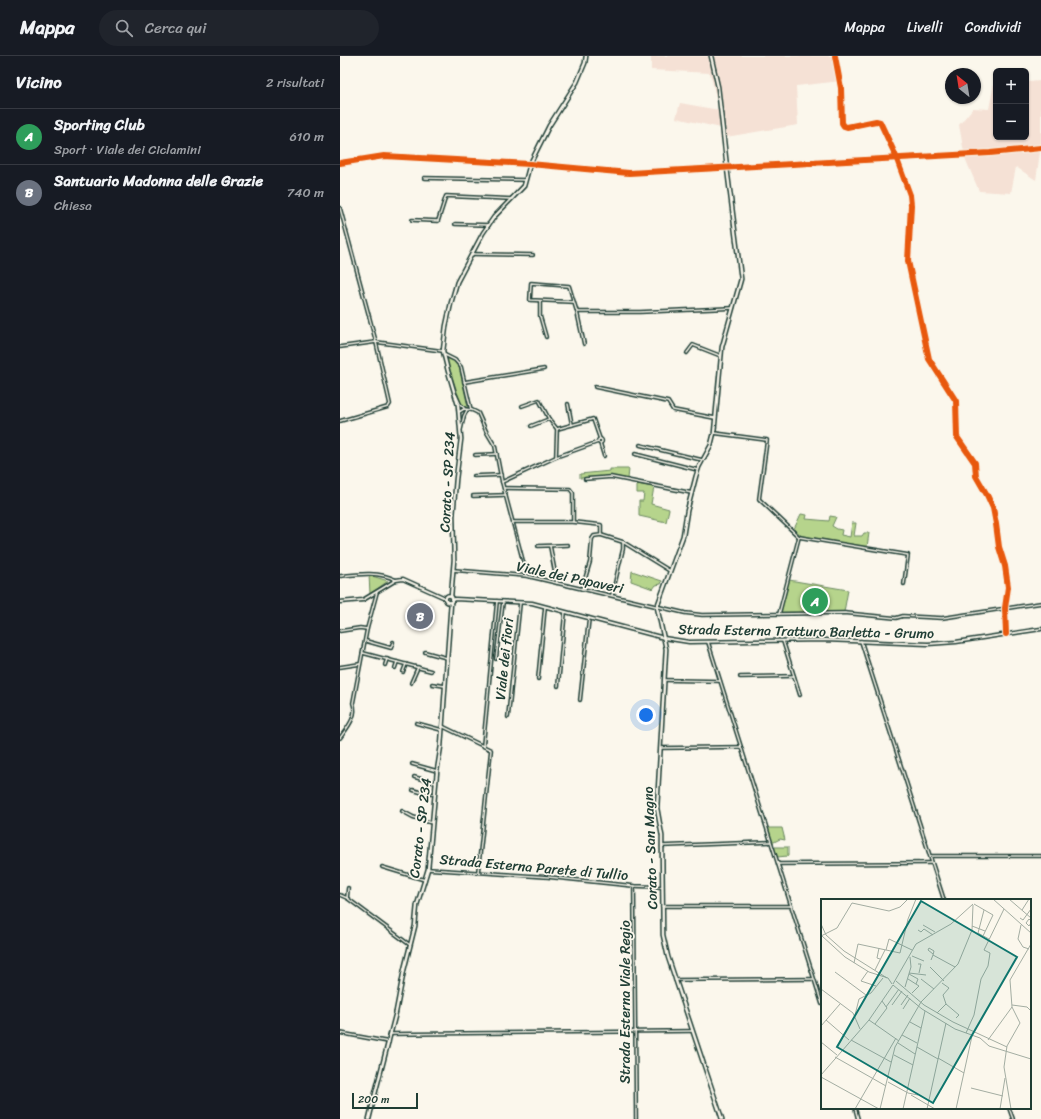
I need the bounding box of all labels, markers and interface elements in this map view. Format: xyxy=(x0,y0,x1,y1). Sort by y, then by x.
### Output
search box xyxy=(99,10,379,46)
text: Mappa xyxy=(20,11,75,44)
text: Cerca qui xyxy=(145,15,206,41)
text: Mappa xyxy=(845,15,885,40)
text: Livelli xyxy=(907,15,943,40)
text: Condividi xyxy=(965,15,1021,40)
icon: search xyxy=(113,17,135,39)
text: Vicino xyxy=(16,67,62,97)
north arrow xyxy=(945,68,981,104)
map controls xyxy=(993,68,1029,140)
button: + xyxy=(993,68,1029,104)
text: 2 risultati xyxy=(266,71,324,94)
button: − xyxy=(993,104,1029,140)
text: Sporting Club xyxy=(54,112,145,138)
text: A xyxy=(25,125,33,148)
text: 610 m xyxy=(289,125,324,148)
text: Sport · Viale dei Ciclamini xyxy=(54,138,201,161)
text: Santuario Madonna delle Grazie xyxy=(54,168,263,194)
text: B xyxy=(25,181,33,204)
text: 740 m xyxy=(287,181,324,204)
text: Chiesa xyxy=(54,194,92,217)
street label: Corato - SP 234 xyxy=(432,431,463,533)
street label: Viale dei Papaveri xyxy=(514,554,627,601)
pin: A xyxy=(802,586,828,616)
pin: B xyxy=(407,601,433,631)
street label: Viale dei fiori xyxy=(488,616,521,701)
street label: Strada Esterna Tratturo Barletta - Grumo xyxy=(678,617,934,646)
your location xyxy=(636,705,656,725)
street label: Corato - SP 234 xyxy=(402,776,439,880)
street label: Corato - San Magno xyxy=(636,786,665,910)
street label: Strada Esterna Parete di Tullio xyxy=(439,847,629,888)
inset map xyxy=(821,899,1031,1109)
street label: Strada Esterna Viale Regio xyxy=(613,920,638,1084)
text: 200 m xyxy=(358,1090,390,1109)
scale bar xyxy=(352,1091,418,1110)

